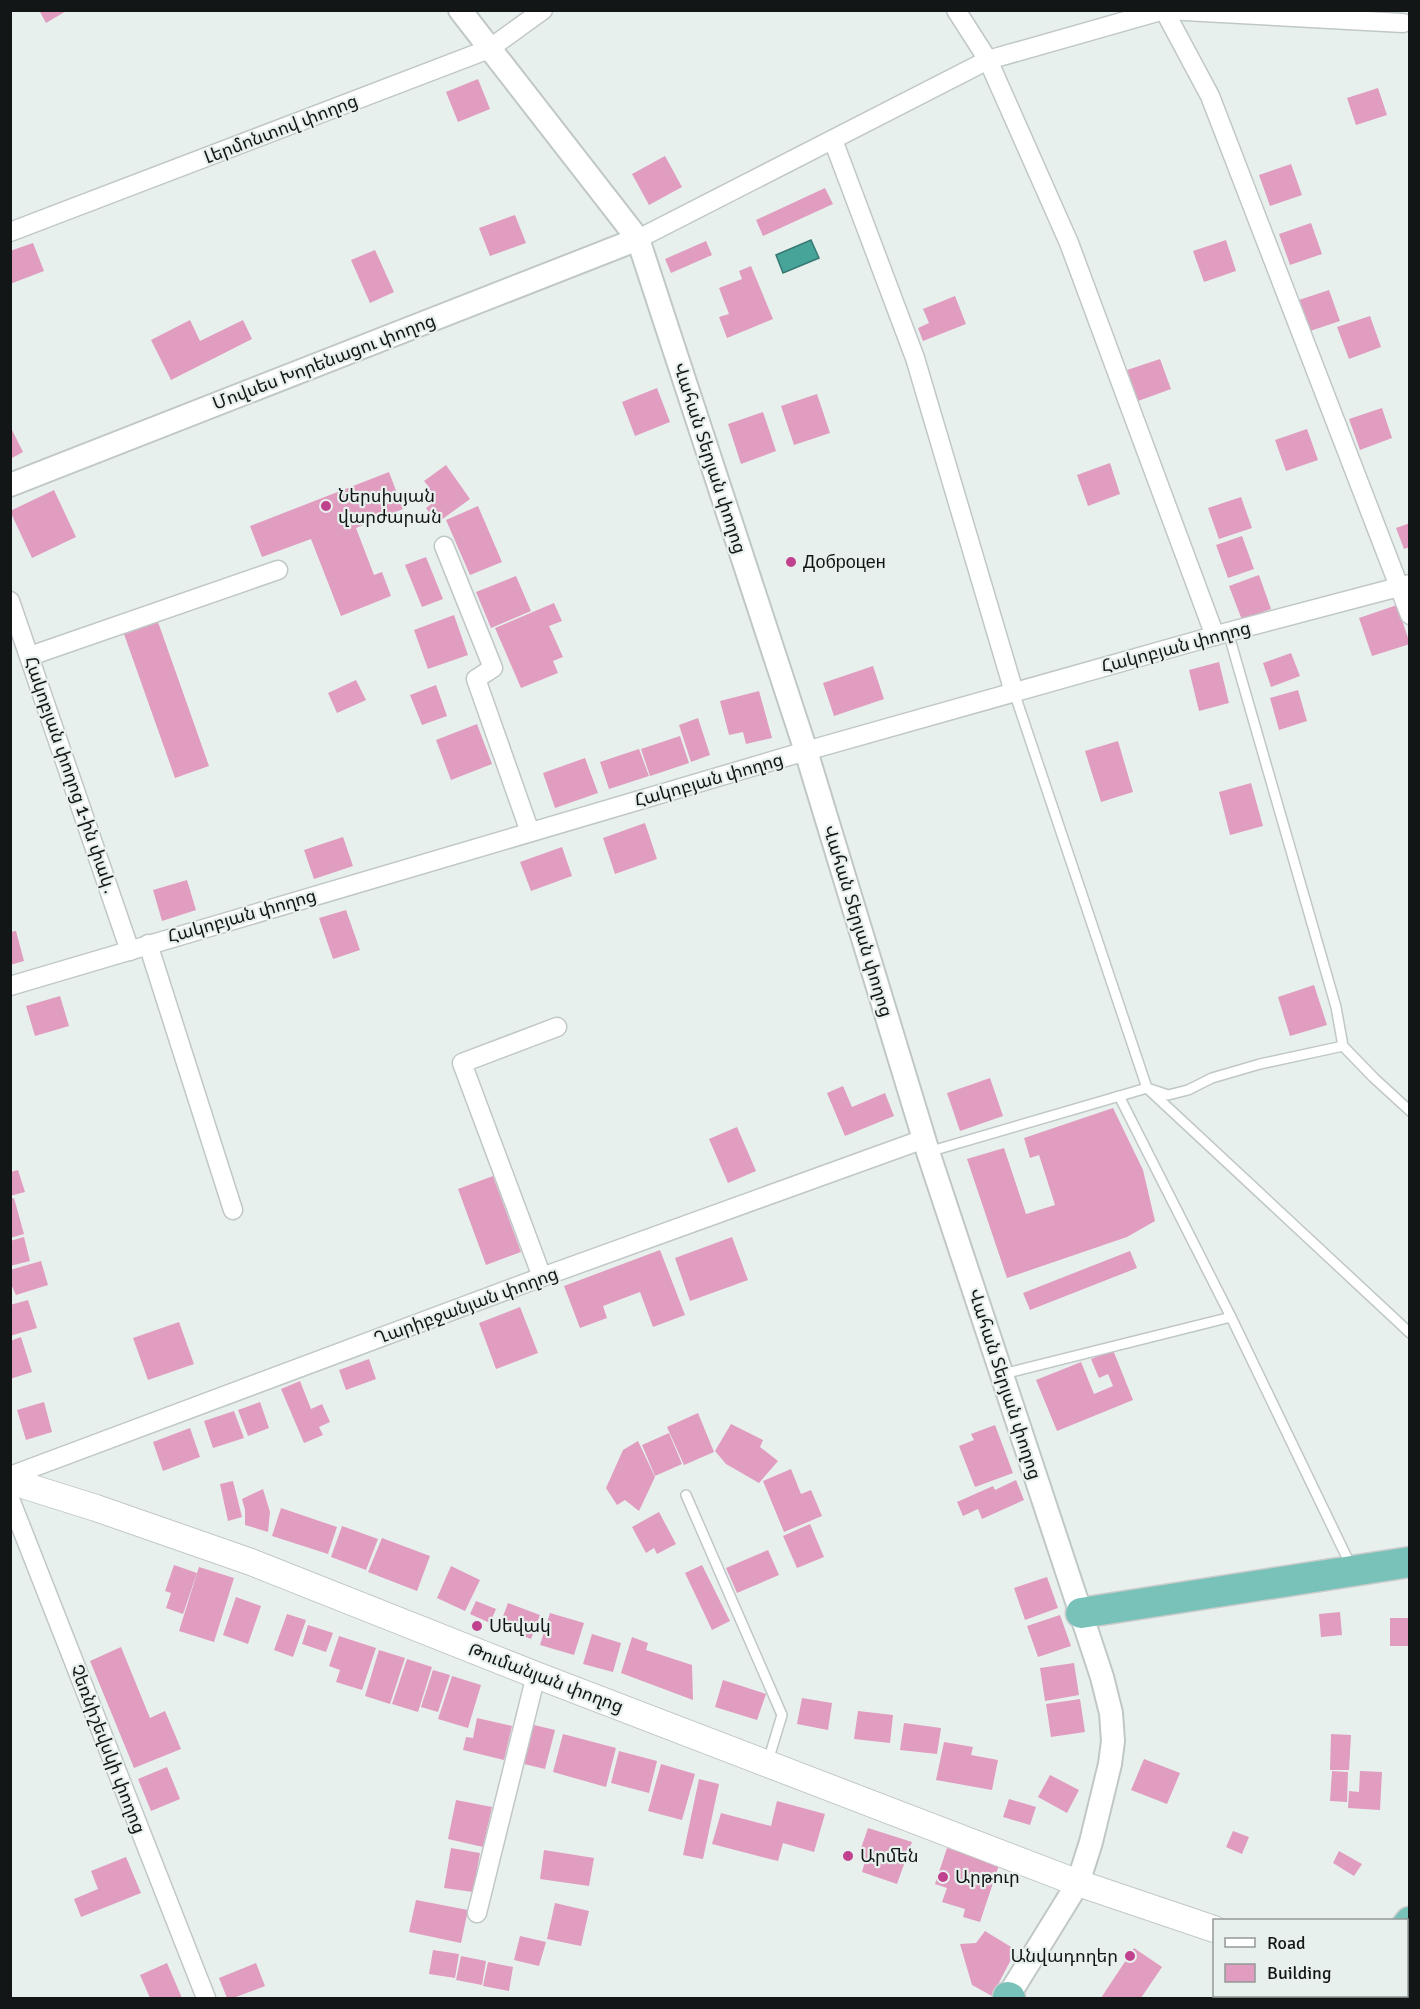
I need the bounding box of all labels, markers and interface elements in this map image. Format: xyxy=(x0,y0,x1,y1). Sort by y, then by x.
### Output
street label: Լերմոնտով փողոց xyxy=(201,90,361,168)
street label: Մովսես Խորենացու փողոց xyxy=(209,309,439,415)
street label: Վահան Տերյան փողոց xyxy=(669,360,751,556)
place label: Ներսիսյան վարժարան xyxy=(338,485,442,528)
marker: Ներսիսյան վարժարան xyxy=(319,499,333,513)
place label: Доброцен xyxy=(803,551,886,573)
marker: Доброцен xyxy=(784,555,798,569)
street label: Հակոբյան փողոց xyxy=(1099,616,1253,678)
street label: Հակոբյան փողոց 1-ին փակ․ xyxy=(20,654,122,898)
street label: Հակոբյան փողոց xyxy=(632,748,786,812)
street label: Վահան Տերյան փողոց xyxy=(818,822,898,1020)
street label: Հակոբյան փողոց xyxy=(165,884,319,948)
street label: Ղարիբջանյան փողոց xyxy=(371,1262,561,1350)
street label: Վահան Տերյան փողոց xyxy=(964,1286,1046,1482)
place label: Սեվակ xyxy=(489,1615,551,1637)
marker: Սեվակ xyxy=(470,1619,484,1633)
street label: Թումանյան փողոց xyxy=(465,1638,627,1718)
street label: Չեռնիշեվսկի փողոց xyxy=(66,1661,150,1837)
place label: Արմեն xyxy=(860,1845,918,1867)
marker: Արմեն xyxy=(841,1849,855,1863)
place label: Արթուր xyxy=(955,1866,1020,1888)
marker: Արթուր xyxy=(936,1870,950,1884)
legend xyxy=(1213,1919,1408,1997)
text: Road xyxy=(1267,1932,1306,1954)
place label: Անվադողեր xyxy=(1010,1945,1118,1967)
marker: Անվադողեր xyxy=(1123,1949,1137,1963)
text: Building xyxy=(1267,1962,1331,1984)

